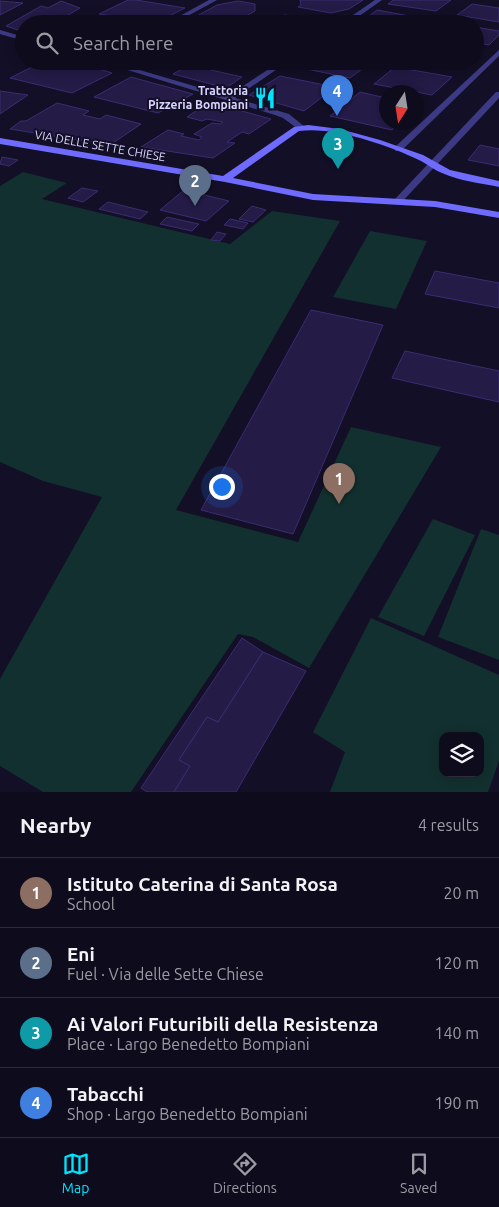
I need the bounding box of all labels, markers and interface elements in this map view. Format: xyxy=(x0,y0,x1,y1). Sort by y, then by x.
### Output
search box xyxy=(15,15,484,70)
icon: search xyxy=(33,29,61,57)
text: Search here xyxy=(73,32,173,54)
pin: 4 xyxy=(321,75,353,116)
place label: Trattoria Pizzeria Bompiani xyxy=(148,84,248,111)
restaurant icon: Trattoria Pizzeria Bompiani xyxy=(252,85,278,111)
north arrow xyxy=(379,85,424,130)
street label: VIA DELLE SETTE CHIESE xyxy=(34,128,167,163)
pin: 3 xyxy=(322,128,354,169)
pin: 2 xyxy=(179,165,211,206)
pin: 1 xyxy=(323,463,355,504)
your location xyxy=(209,474,235,500)
map controls xyxy=(439,732,484,777)
button: layers xyxy=(439,732,484,777)
text: Nearby xyxy=(20,813,91,837)
text: 4 results xyxy=(418,816,479,834)
text: Istituto Caterina di Santa Rosa xyxy=(67,873,338,895)
text: 1 xyxy=(31,884,41,902)
text: 20 m xyxy=(443,884,479,902)
text: School xyxy=(67,895,115,913)
text: Eni xyxy=(67,943,95,965)
text: 2 xyxy=(31,954,41,972)
text: 120 m xyxy=(434,954,479,972)
text: Fuel · Via delle Sette Chiese xyxy=(67,965,264,983)
text: Ai Valori Futuribili della Resistenza xyxy=(67,1013,378,1035)
text: 3 xyxy=(31,1024,41,1042)
text: 140 m xyxy=(434,1024,479,1042)
text: Place · Largo Benedetto Bompiani xyxy=(67,1035,310,1053)
text: Tabacchi xyxy=(67,1083,144,1105)
text: 4 xyxy=(31,1094,41,1112)
text: 190 m xyxy=(434,1094,479,1112)
text: Shop · Largo Benedetto Bompiani xyxy=(67,1105,308,1123)
tab: Map xyxy=(62,1150,90,1196)
tab: Directions xyxy=(213,1150,277,1196)
tab: Saved xyxy=(400,1150,437,1196)

